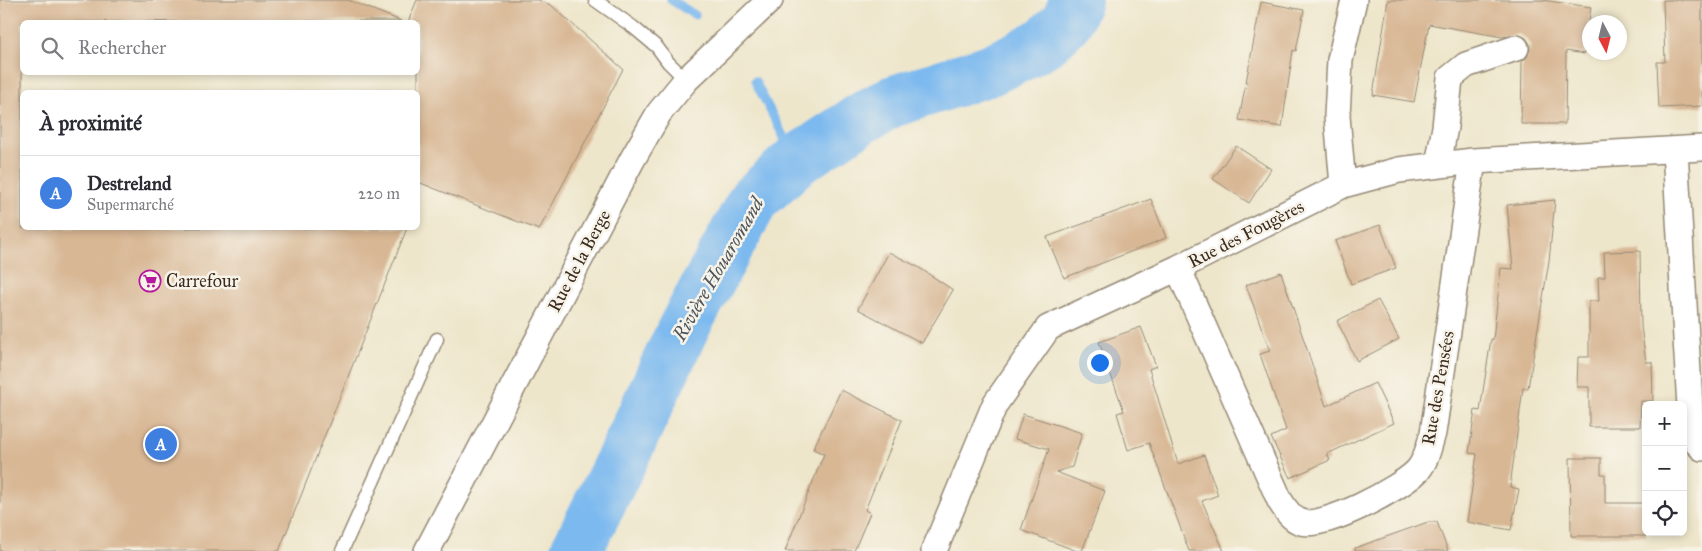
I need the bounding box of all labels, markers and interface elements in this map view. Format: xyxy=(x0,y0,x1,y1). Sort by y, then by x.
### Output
north arrow xyxy=(1582,15,1627,60)
search box xyxy=(20,20,420,75)
icon: search xyxy=(38,34,66,62)
text: Rechercher xyxy=(78,36,166,59)
text: À proximité xyxy=(40,110,142,136)
text: Destreland xyxy=(87,172,171,195)
text: A xyxy=(51,184,61,203)
text: 220 m xyxy=(358,184,400,203)
water label: Rivière Houaromand xyxy=(667,192,769,346)
text: Supermarché xyxy=(87,195,174,214)
street label: Rue des Fougères xyxy=(1184,195,1308,274)
street label: Rue de la Berge xyxy=(543,206,616,316)
supermarket icon: Carrefour xyxy=(138,269,162,293)
place label: Carrefour xyxy=(166,270,238,292)
street label: Rue des Pensées xyxy=(1417,329,1459,447)
your location xyxy=(1087,350,1113,376)
map controls xyxy=(1642,401,1687,536)
button: + xyxy=(1642,401,1687,446)
pin: A xyxy=(145,425,177,463)
button: − xyxy=(1642,446,1687,491)
button: locate xyxy=(1642,491,1687,536)

